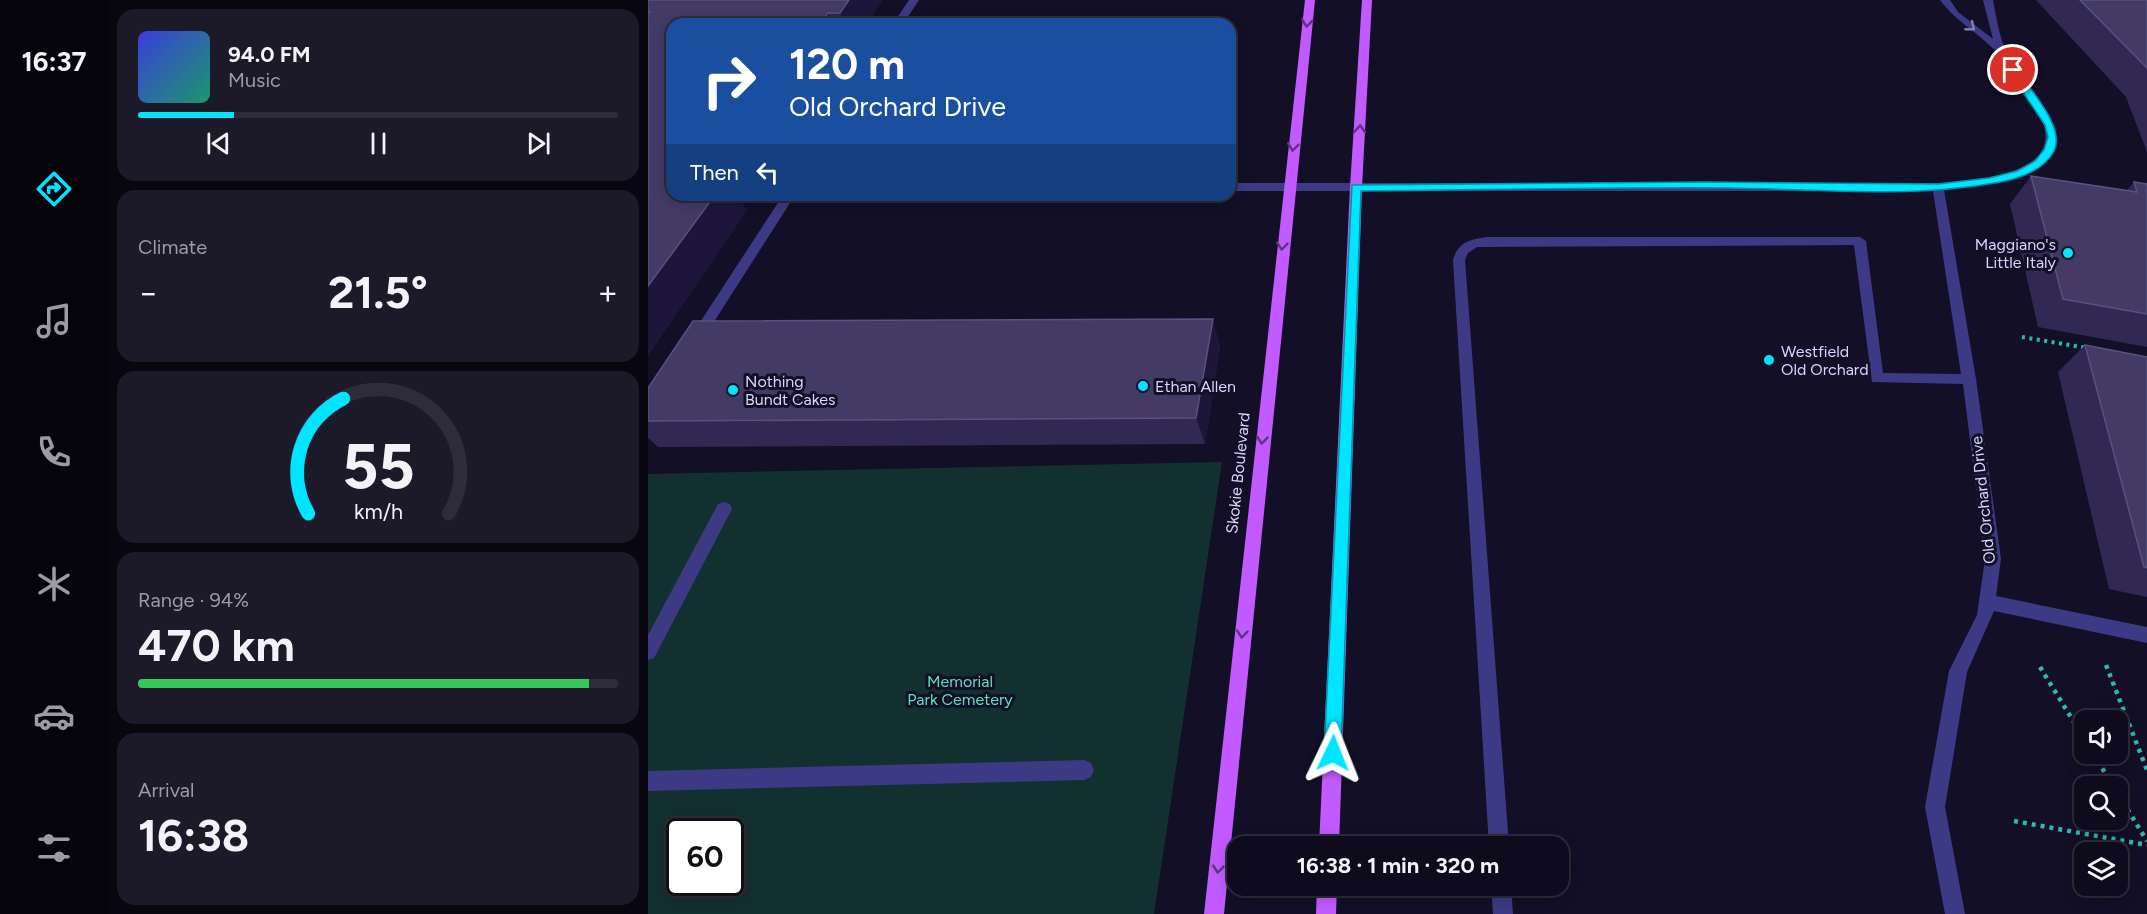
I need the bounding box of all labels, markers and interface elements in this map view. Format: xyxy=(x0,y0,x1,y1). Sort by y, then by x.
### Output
one-way arrow xyxy=(1301,19,1314,28)
one-way arrow xyxy=(1964,19,1975,30)
text: 120 m xyxy=(789,39,905,90)
text: 94.0 FM xyxy=(228,41,311,68)
icon: right xyxy=(690,42,768,120)
pin xyxy=(1987,44,2038,95)
text: 16:37 xyxy=(21,45,87,78)
icon: arrive xyxy=(1996,53,2029,86)
text: Music xyxy=(228,68,281,92)
text: Old Orchard Drive xyxy=(789,90,1006,123)
one-way arrow xyxy=(1353,124,1366,133)
icon: previous xyxy=(202,127,235,160)
icon: pause xyxy=(362,127,395,160)
icon: next xyxy=(522,127,555,160)
one-way arrow xyxy=(1287,142,1300,151)
icon: left xyxy=(751,156,784,189)
text: Then xyxy=(690,159,739,186)
icon: directions xyxy=(33,168,75,210)
text: Climate xyxy=(138,235,207,259)
place label: Maggiano's Little Italy xyxy=(1975,235,2057,272)
one-way arrow xyxy=(1276,241,1289,250)
marker: Maggiano's Little Italy xyxy=(2061,246,2075,260)
text: 21.5° xyxy=(328,265,428,319)
text: − xyxy=(138,273,159,312)
text: + xyxy=(597,273,618,312)
icon: music xyxy=(33,300,75,342)
place label: Westfield Old Orchard xyxy=(1781,342,1869,379)
marker: Westfield Old Orchard xyxy=(1762,353,1776,367)
place label: Nothing Bundt Cakes xyxy=(745,372,835,409)
place label: Ethan Allen xyxy=(1155,377,1236,396)
marker: Ethan Allen xyxy=(1136,379,1150,393)
marker: Nothing Bundt Cakes xyxy=(726,383,740,397)
street label: Skokie Boulevard xyxy=(1222,411,1254,535)
text: 55 xyxy=(342,429,414,504)
icon: phone xyxy=(33,431,75,473)
one-way arrow xyxy=(1256,435,1269,444)
street label: Old Orchard Drive xyxy=(1967,435,1999,565)
text: km/h xyxy=(354,499,402,524)
icon: climate xyxy=(33,563,75,605)
text: Range · 94% xyxy=(138,588,249,612)
text: 470 km xyxy=(138,618,295,672)
one-way arrow xyxy=(1237,629,1249,638)
park label: Memorial Park Cemetery xyxy=(907,672,1013,709)
icon: car xyxy=(33,695,75,737)
map controls xyxy=(2074,710,2128,896)
button: sound xyxy=(2074,710,2128,764)
position arrow xyxy=(1301,721,1365,785)
button: search xyxy=(2074,776,2128,830)
text: Arrival xyxy=(138,778,194,802)
text: 16:38 xyxy=(138,808,249,862)
speed limit sign: 60 xyxy=(666,818,744,896)
icon: filters xyxy=(33,827,75,869)
button: layers xyxy=(2074,842,2128,896)
text: 16:38 · 1 min · 320 m xyxy=(1297,852,1499,879)
one-way arrow xyxy=(1212,865,1225,874)

